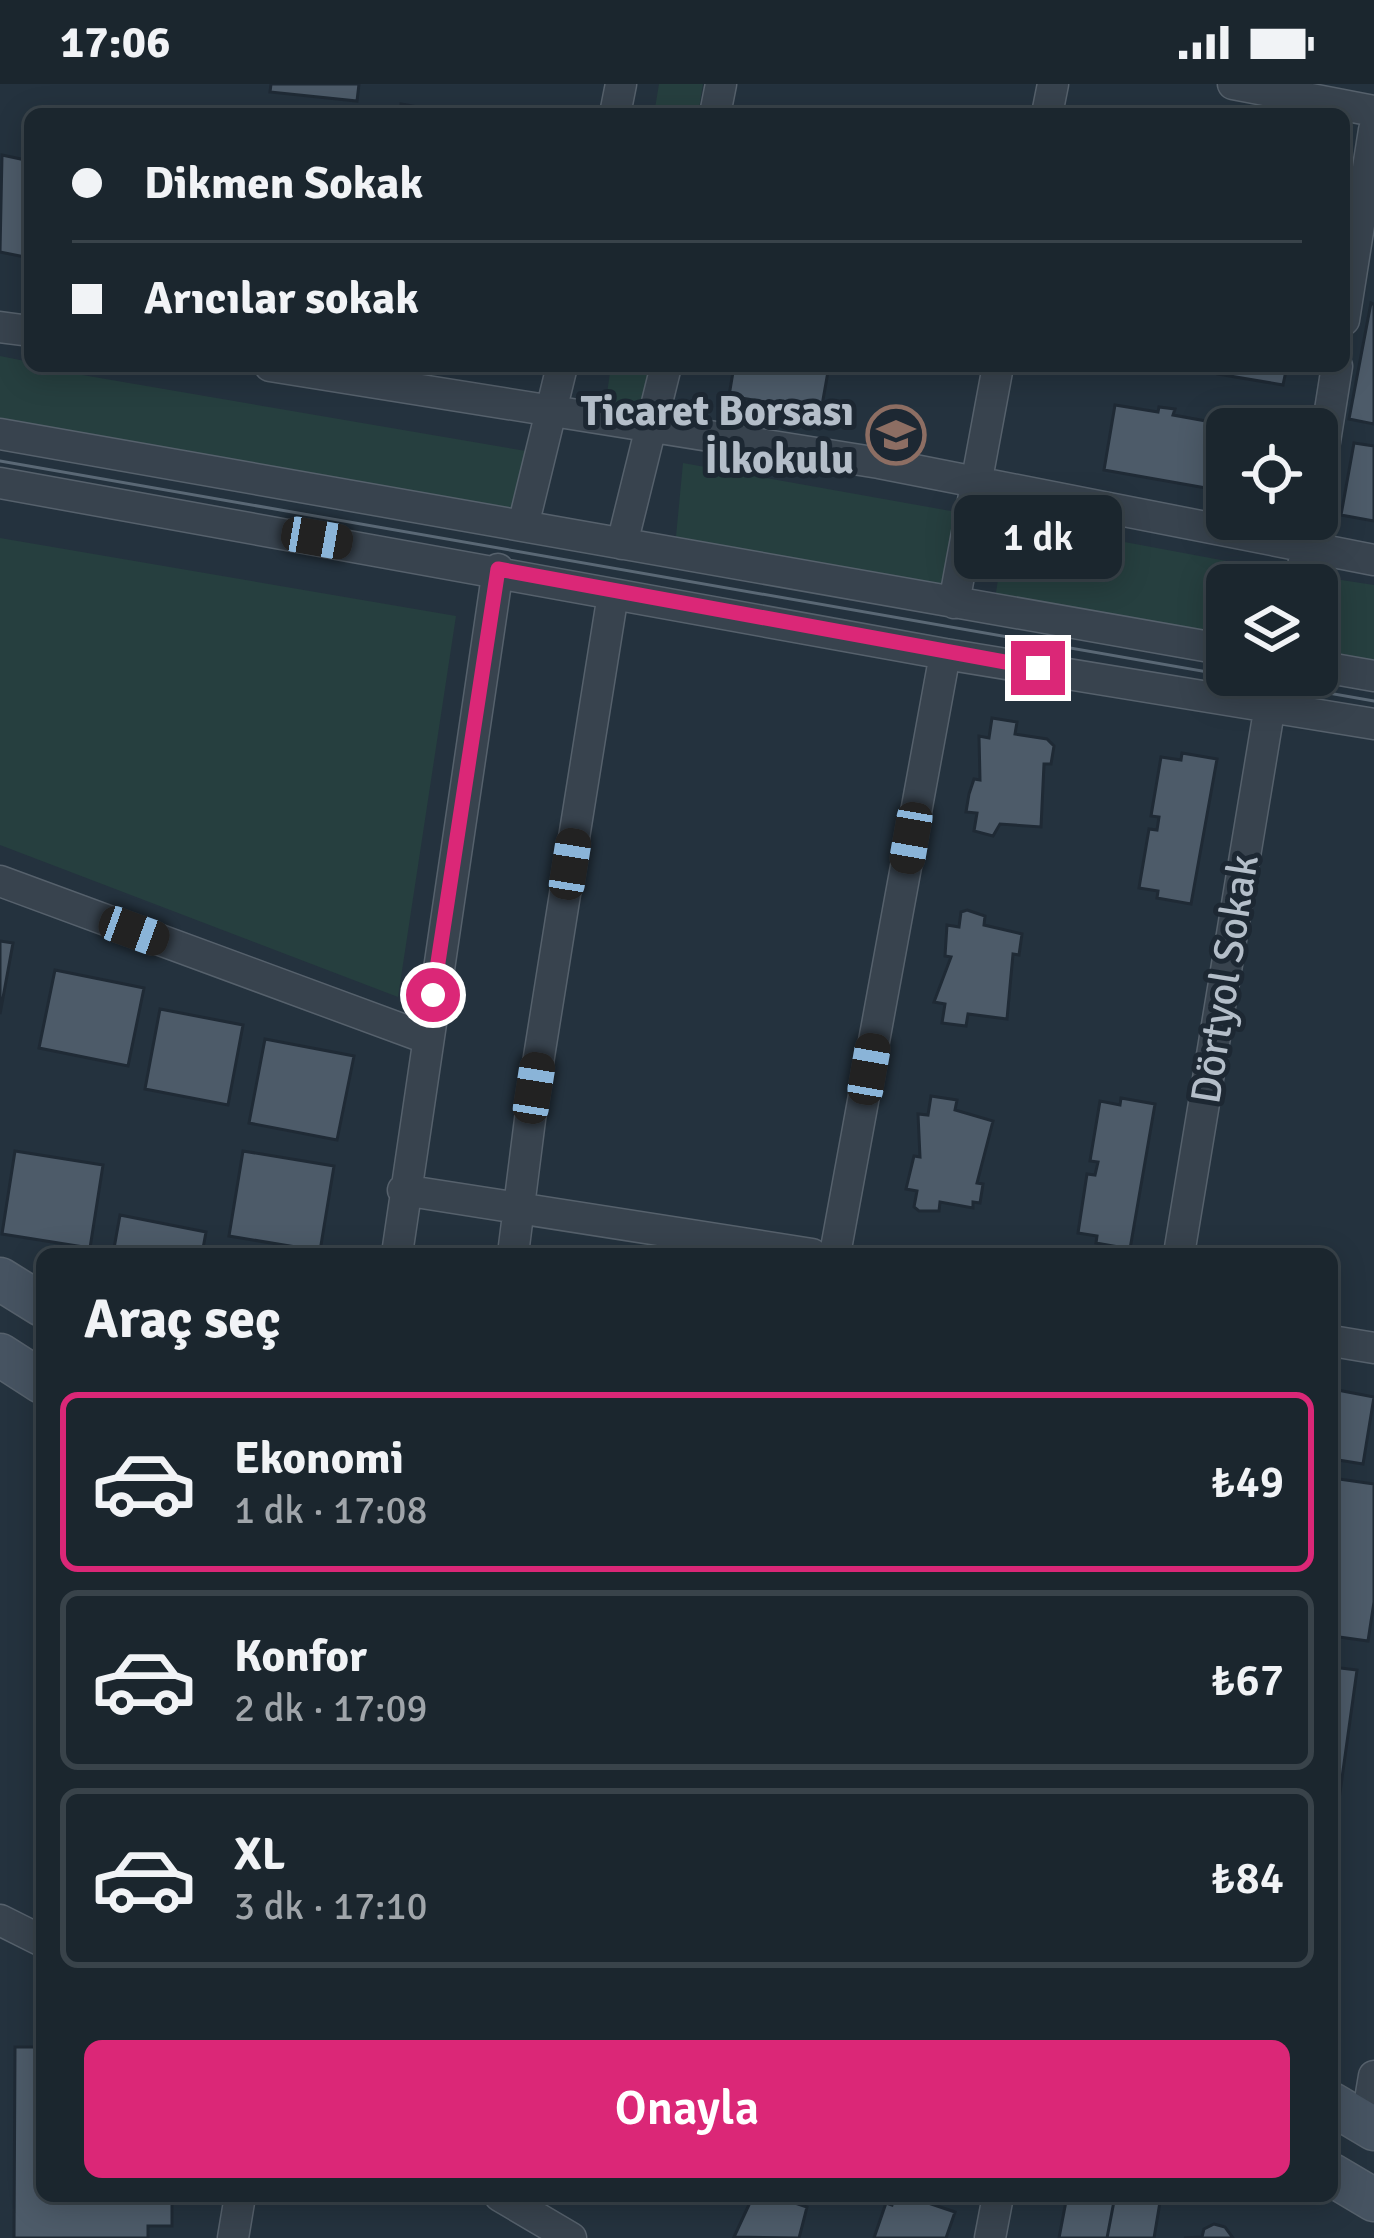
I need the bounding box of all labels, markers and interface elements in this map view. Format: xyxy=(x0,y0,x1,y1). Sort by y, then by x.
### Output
text: 17:06 xyxy=(60,15,170,70)
text: Dikmen Sokak xyxy=(144,156,423,211)
text: Arıcılar sokak xyxy=(144,271,419,326)
place label: Ticaret Borsası İlkokulu xyxy=(581,386,854,485)
school or university icon: Ticaret Borsası İlkokulu xyxy=(865,404,927,466)
map controls xyxy=(1206,408,1338,696)
button: locate xyxy=(1206,408,1338,540)
callout: 1 dk xyxy=(954,494,1122,578)
text: 1 dk xyxy=(1003,513,1073,561)
car xyxy=(278,514,356,562)
button: layers xyxy=(1206,564,1338,696)
route end xyxy=(1011,641,1065,695)
car xyxy=(887,799,935,877)
car xyxy=(547,826,593,902)
street label: Dörtyol Sokak xyxy=(1180,851,1270,1107)
car xyxy=(94,902,174,960)
route start xyxy=(406,968,460,1022)
car xyxy=(845,1030,893,1108)
car xyxy=(511,1050,557,1126)
text: Araç seç xyxy=(84,1286,281,1353)
icon: car xyxy=(90,1428,198,1536)
text: Ekonomi xyxy=(234,1431,404,1486)
text: ₺49 xyxy=(1211,1455,1284,1510)
text: 1 dk · 17:08 xyxy=(234,1486,428,1534)
icon: car xyxy=(90,1626,198,1734)
text: Konfor xyxy=(234,1629,367,1684)
text: ₺67 xyxy=(1211,1653,1284,1708)
text: 2 dk · 17:09 xyxy=(234,1684,428,1732)
icon: car xyxy=(90,1824,198,1932)
text: XL xyxy=(234,1827,285,1882)
text: ₺84 xyxy=(1211,1851,1284,1906)
text: 3 dk · 17:10 xyxy=(234,1882,428,1930)
button: Onayla xyxy=(84,2040,1290,2178)

